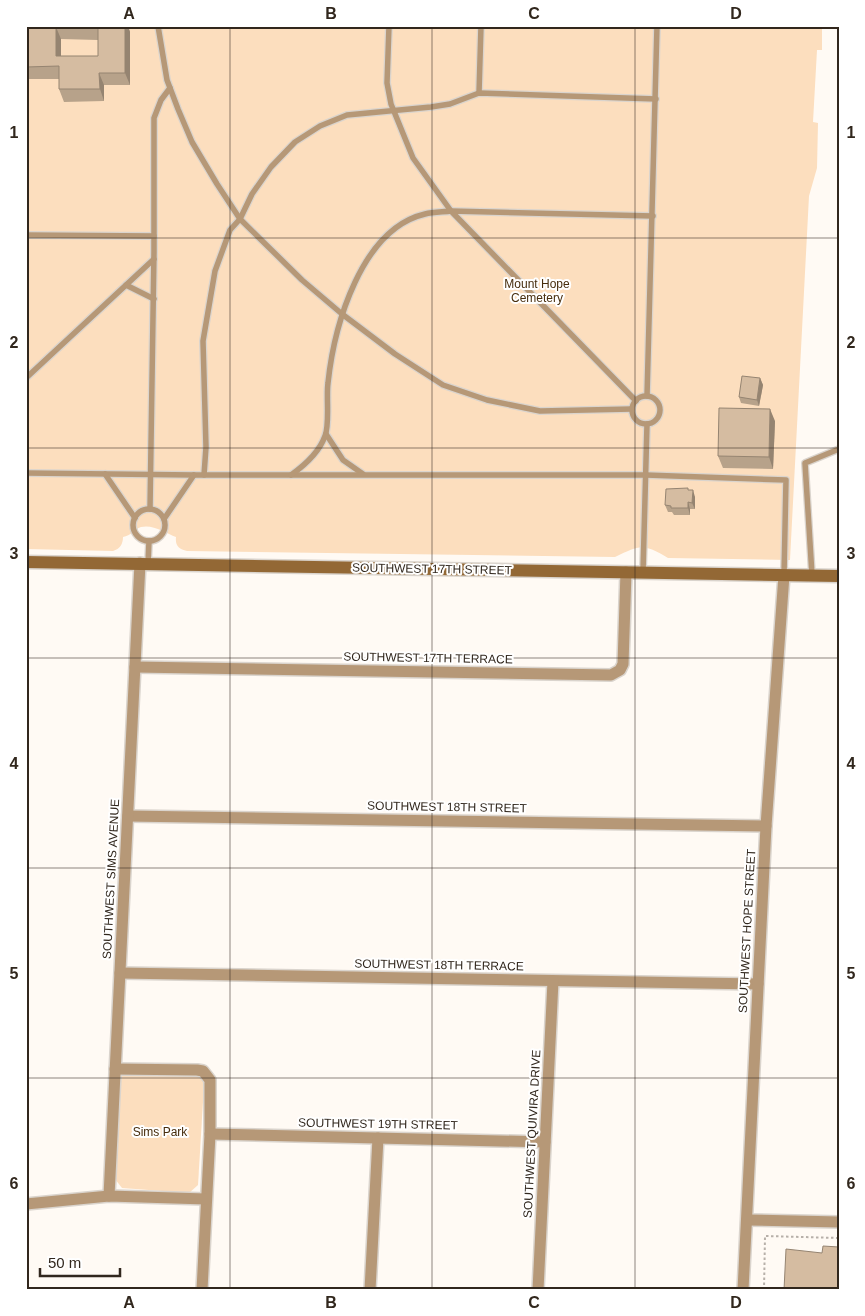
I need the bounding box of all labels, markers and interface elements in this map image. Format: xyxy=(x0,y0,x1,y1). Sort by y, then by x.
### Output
text: A xyxy=(123,5,135,22)
text: B xyxy=(325,5,337,22)
text: C xyxy=(528,5,540,22)
text: D xyxy=(730,5,742,22)
text: 1 xyxy=(10,124,19,141)
text: 1 xyxy=(847,124,856,141)
park label: Mount Hope Cemetery xyxy=(504,277,570,305)
text: 2 xyxy=(10,334,19,351)
text: 2 xyxy=(847,334,856,351)
text: 3 xyxy=(10,545,19,562)
text: 3 xyxy=(847,545,856,562)
street label: SOUTHWEST 17TH STREET xyxy=(352,561,513,577)
street label: SOUTHWEST 17TH TERRACE xyxy=(343,650,513,666)
text: 4 xyxy=(10,755,19,772)
text: 4 xyxy=(847,755,856,772)
street label: SOUTHWEST SIMS AVENUE xyxy=(100,799,122,959)
street label: SOUTHWEST 18TH STREET xyxy=(367,799,528,815)
street label: SOUTHWEST HOPE STREET xyxy=(736,848,758,1013)
street label: SOUTHWEST 18TH TERRACE xyxy=(354,957,524,973)
text: 5 xyxy=(10,965,19,982)
text: 5 xyxy=(847,965,856,982)
street label: SOUTHWEST QUIVIRA DRIVE xyxy=(521,1050,543,1218)
street label: SOUTHWEST 19TH STREET xyxy=(298,1116,459,1132)
park label: Sims Park xyxy=(133,1125,188,1139)
text: 6 xyxy=(10,1175,19,1192)
text: 6 xyxy=(847,1175,856,1192)
scale bar xyxy=(40,1246,120,1278)
text: 50 m xyxy=(48,1254,81,1271)
text: A xyxy=(123,1294,135,1311)
text: B xyxy=(325,1294,337,1311)
text: C xyxy=(528,1294,540,1311)
text: D xyxy=(730,1294,742,1311)

